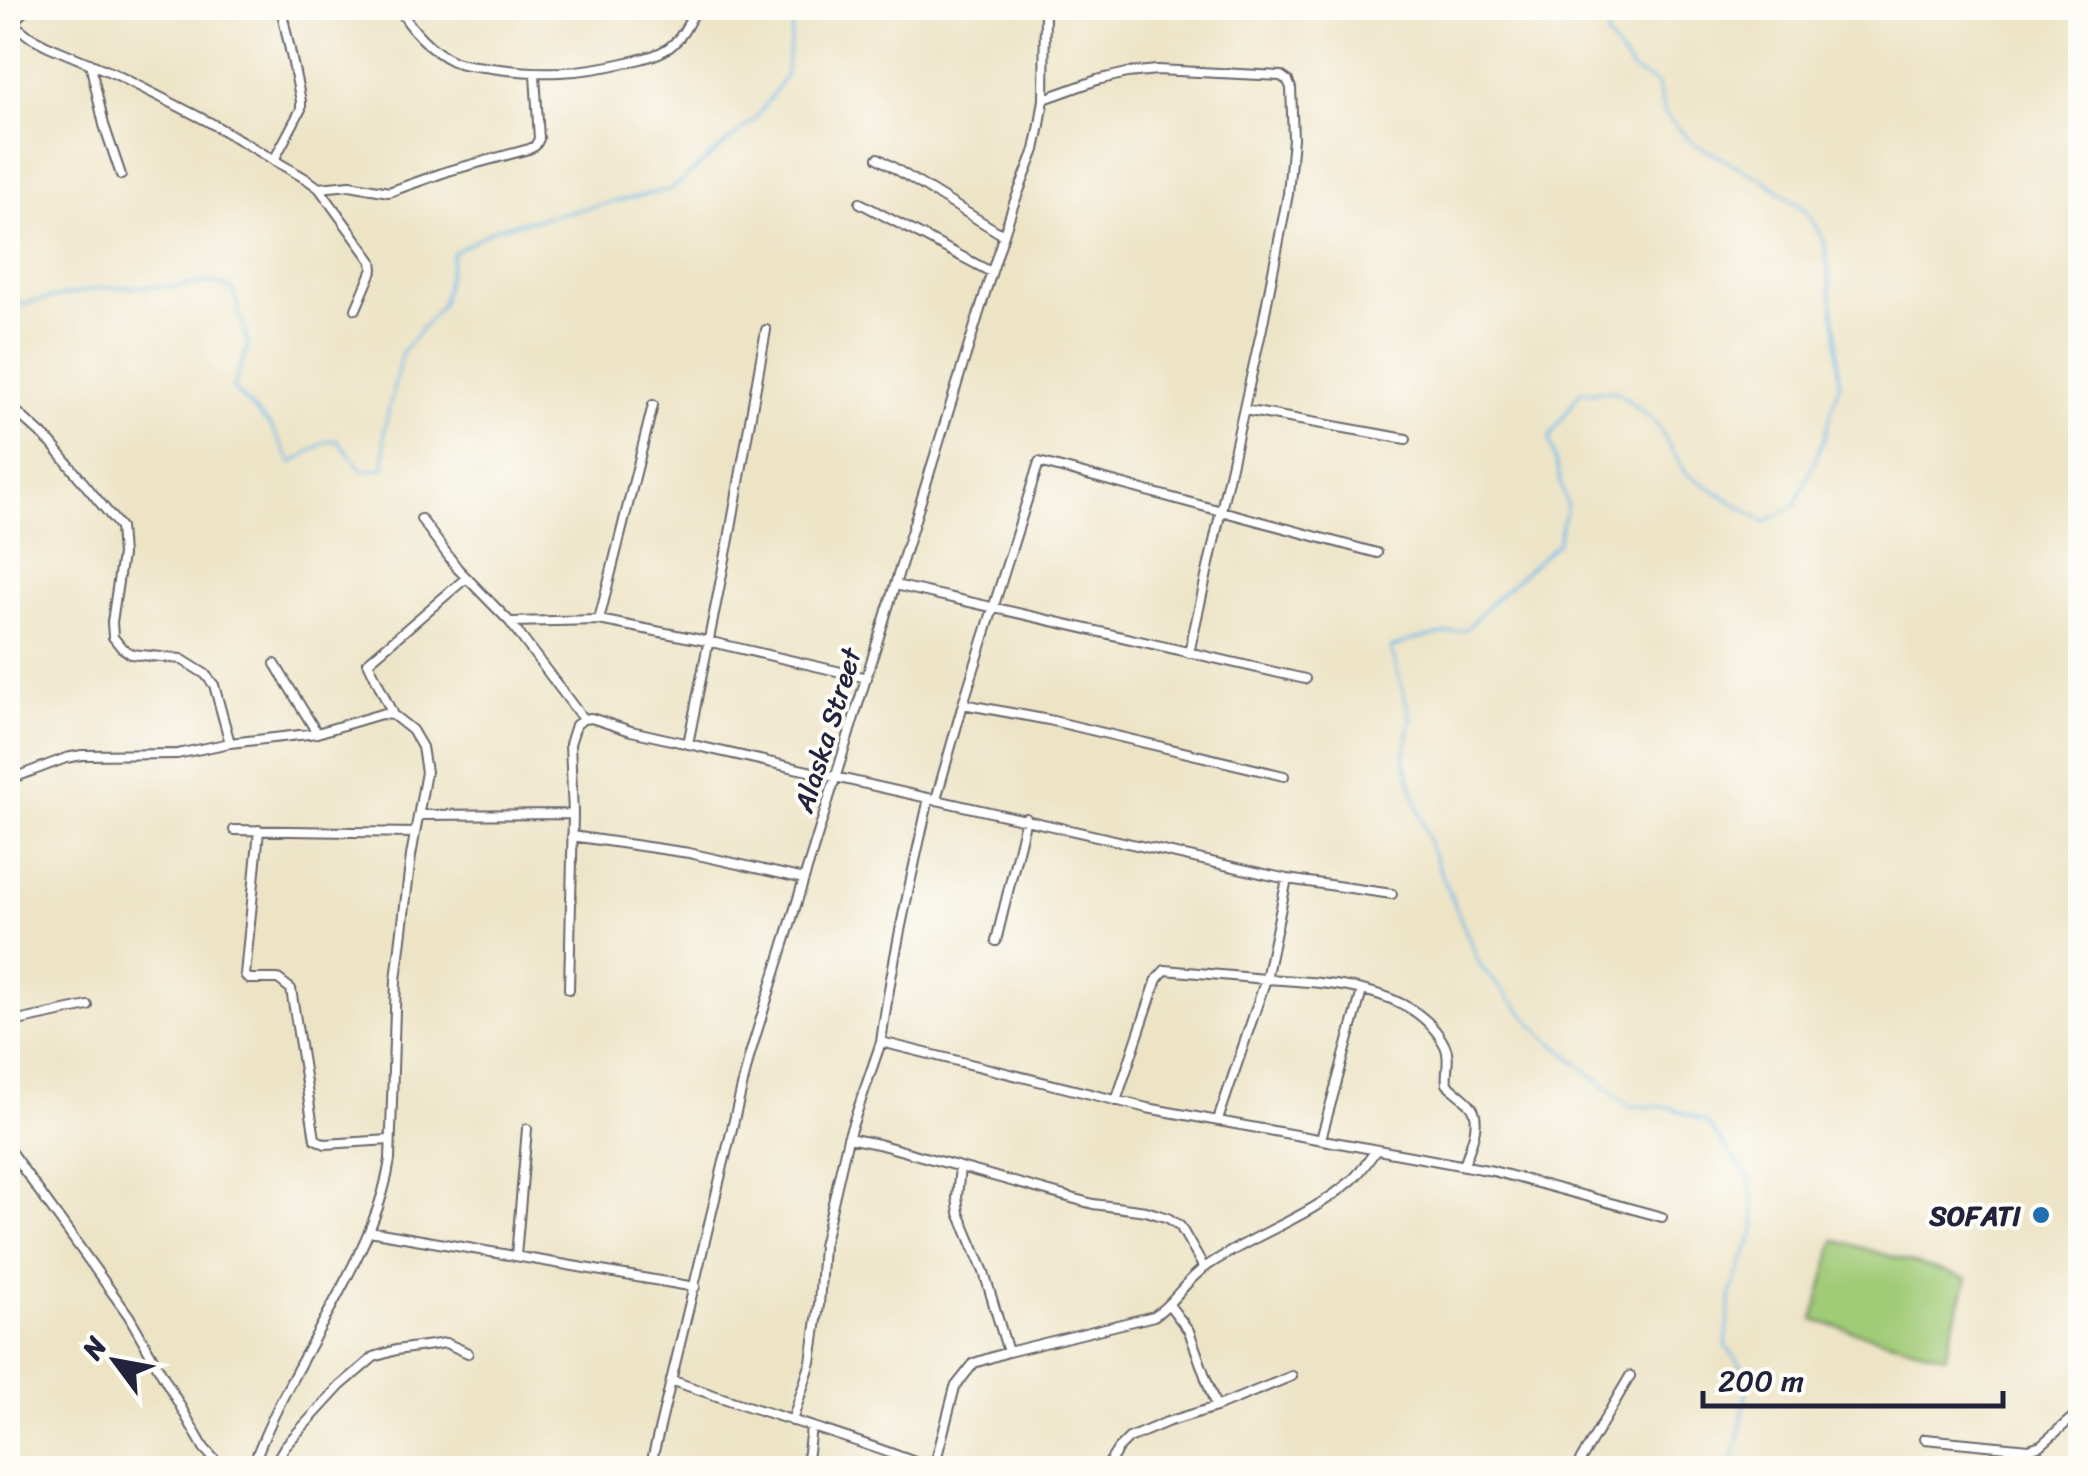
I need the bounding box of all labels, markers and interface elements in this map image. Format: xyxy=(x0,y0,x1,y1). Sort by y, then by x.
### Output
street label: Alaska Street xyxy=(779,640,876,820)
place label: SOFATI xyxy=(1928,1191,2021,1240)
marker: SOFATI xyxy=(2030,1204,2052,1226)
north arrow xyxy=(65,1311,165,1411)
text: N xyxy=(68,1326,120,1370)
scale bar xyxy=(1703,1346,2003,1408)
text: 200 m xyxy=(1718,1354,1804,1408)

